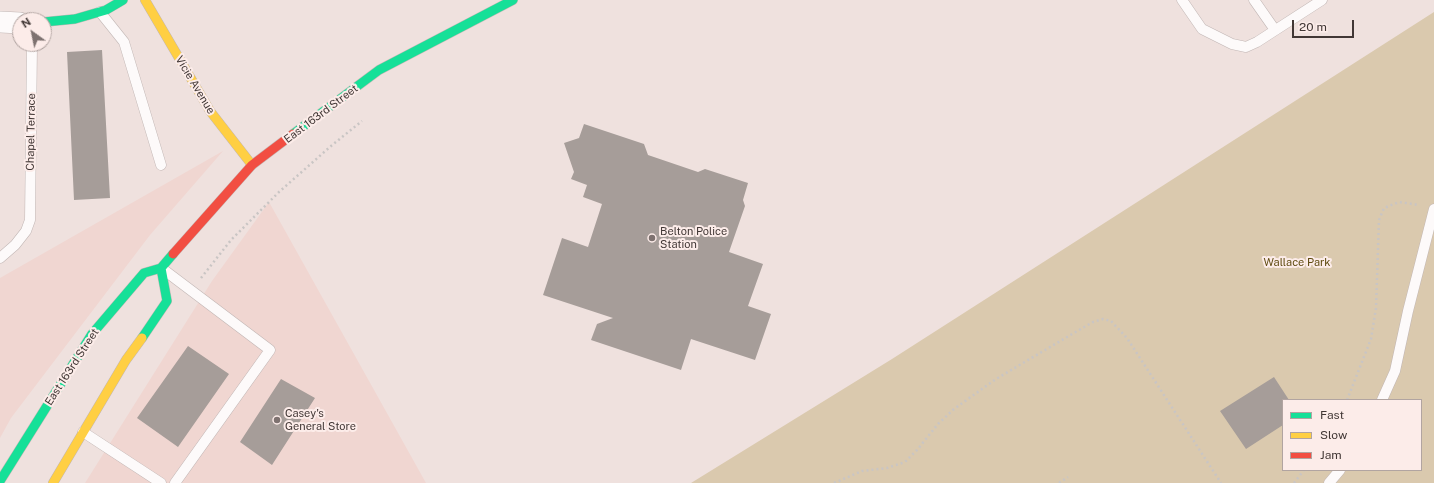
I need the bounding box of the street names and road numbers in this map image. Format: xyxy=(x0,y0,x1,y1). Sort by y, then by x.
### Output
street label: Vicie Avenue xyxy=(172,54,218,116)
street label: East 163rd Street xyxy=(282,82,360,146)
street label: Chapel Terrace xyxy=(24,93,38,171)
street label: East 163rd Street xyxy=(42,326,102,408)

